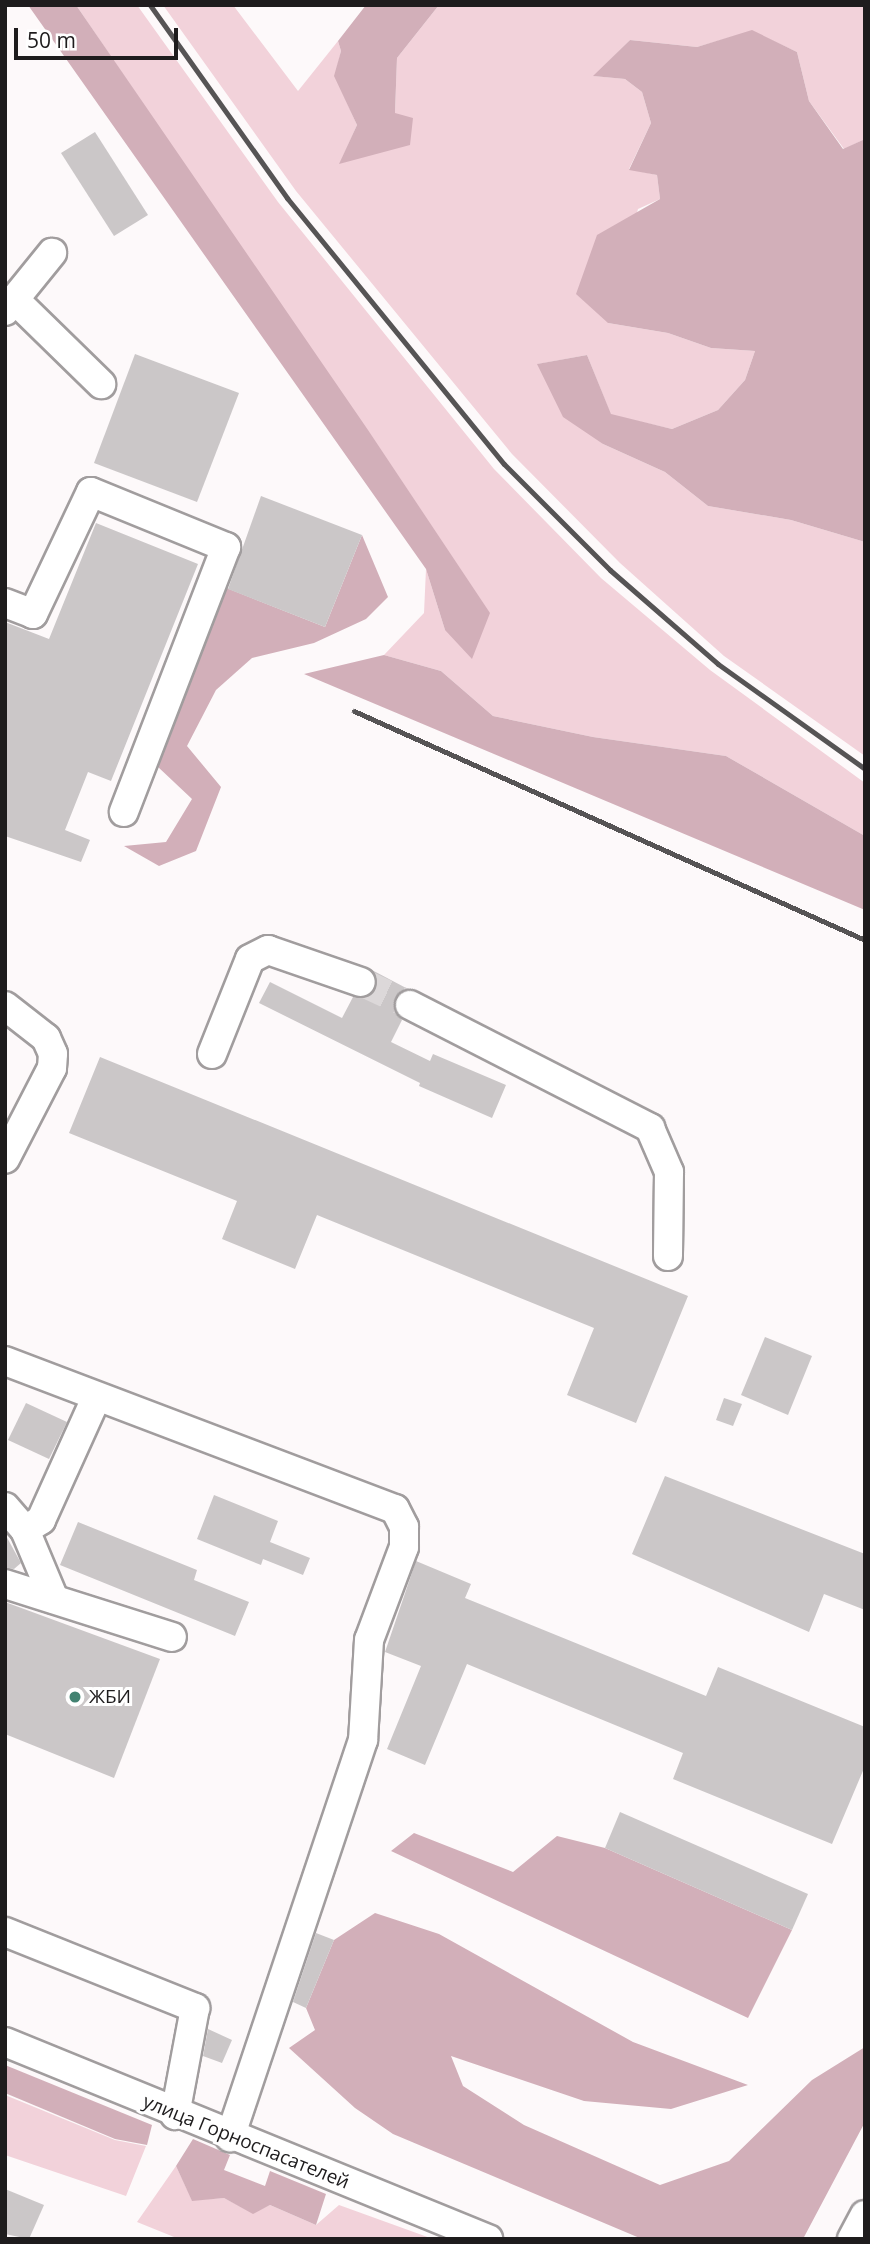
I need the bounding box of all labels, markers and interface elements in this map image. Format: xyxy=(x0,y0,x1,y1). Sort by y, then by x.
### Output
scale bar xyxy=(18,14,182,58)
text: 50 m xyxy=(27,26,76,54)
place label: ЖБИ xyxy=(89,1686,131,1708)
marker: ЖБИ xyxy=(67,1689,83,1705)
street label: улица Горноспасателей xyxy=(139,2090,353,2194)

